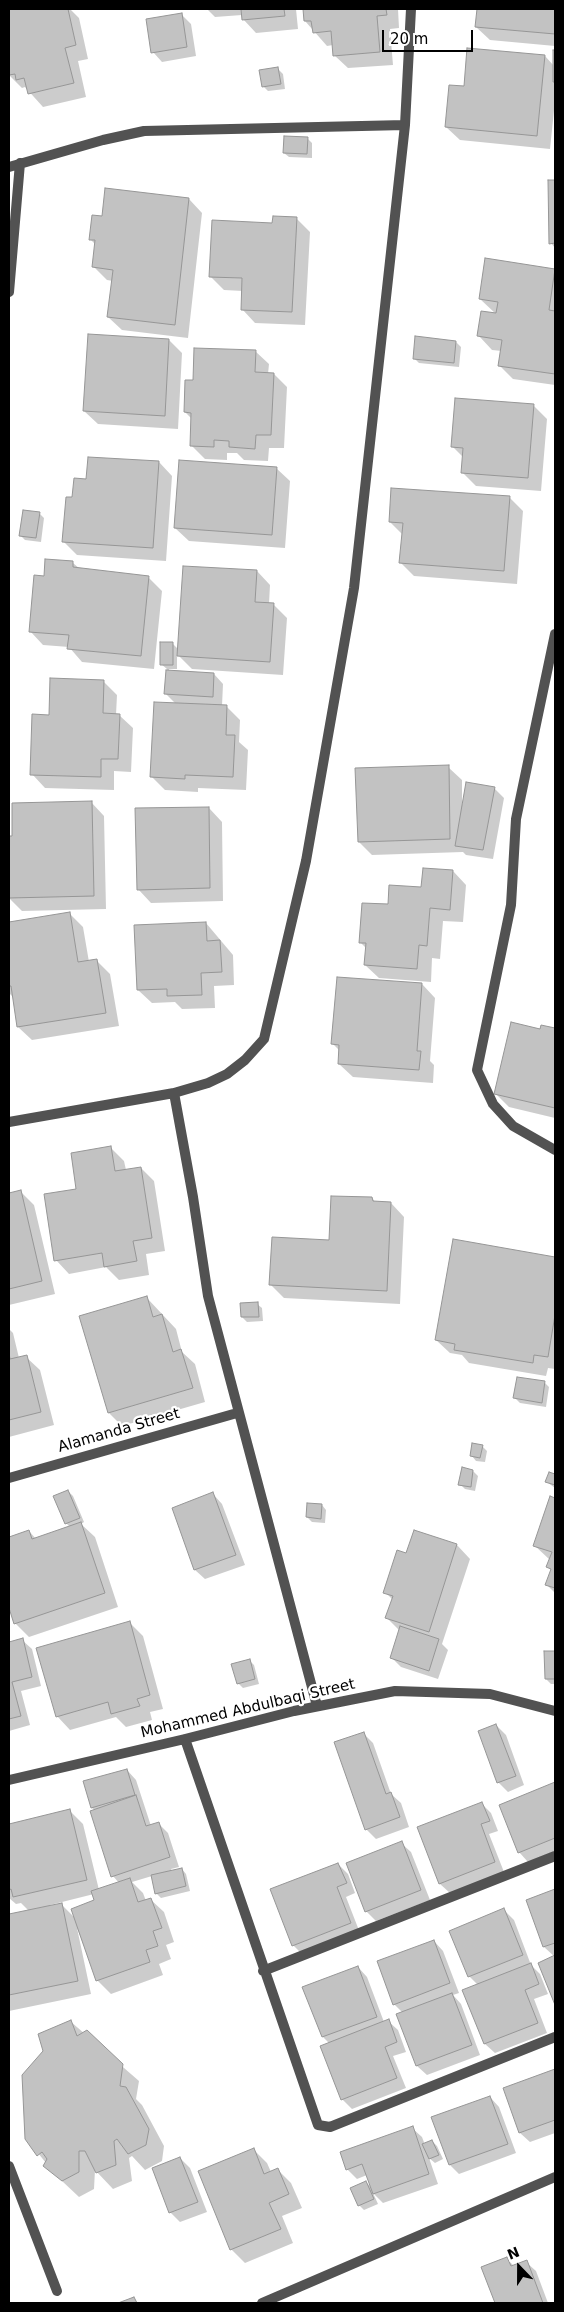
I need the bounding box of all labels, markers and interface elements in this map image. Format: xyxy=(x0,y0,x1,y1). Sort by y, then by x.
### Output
scale bar xyxy=(384,20,475,52)
text: 20 m xyxy=(390,30,428,48)
street label: Alamanda Street xyxy=(56,1405,182,1457)
street label: Mohammed Abdulbaqi Street xyxy=(139,1676,357,1742)
north arrow xyxy=(494,2242,544,2292)
text: N xyxy=(505,2243,522,2263)

